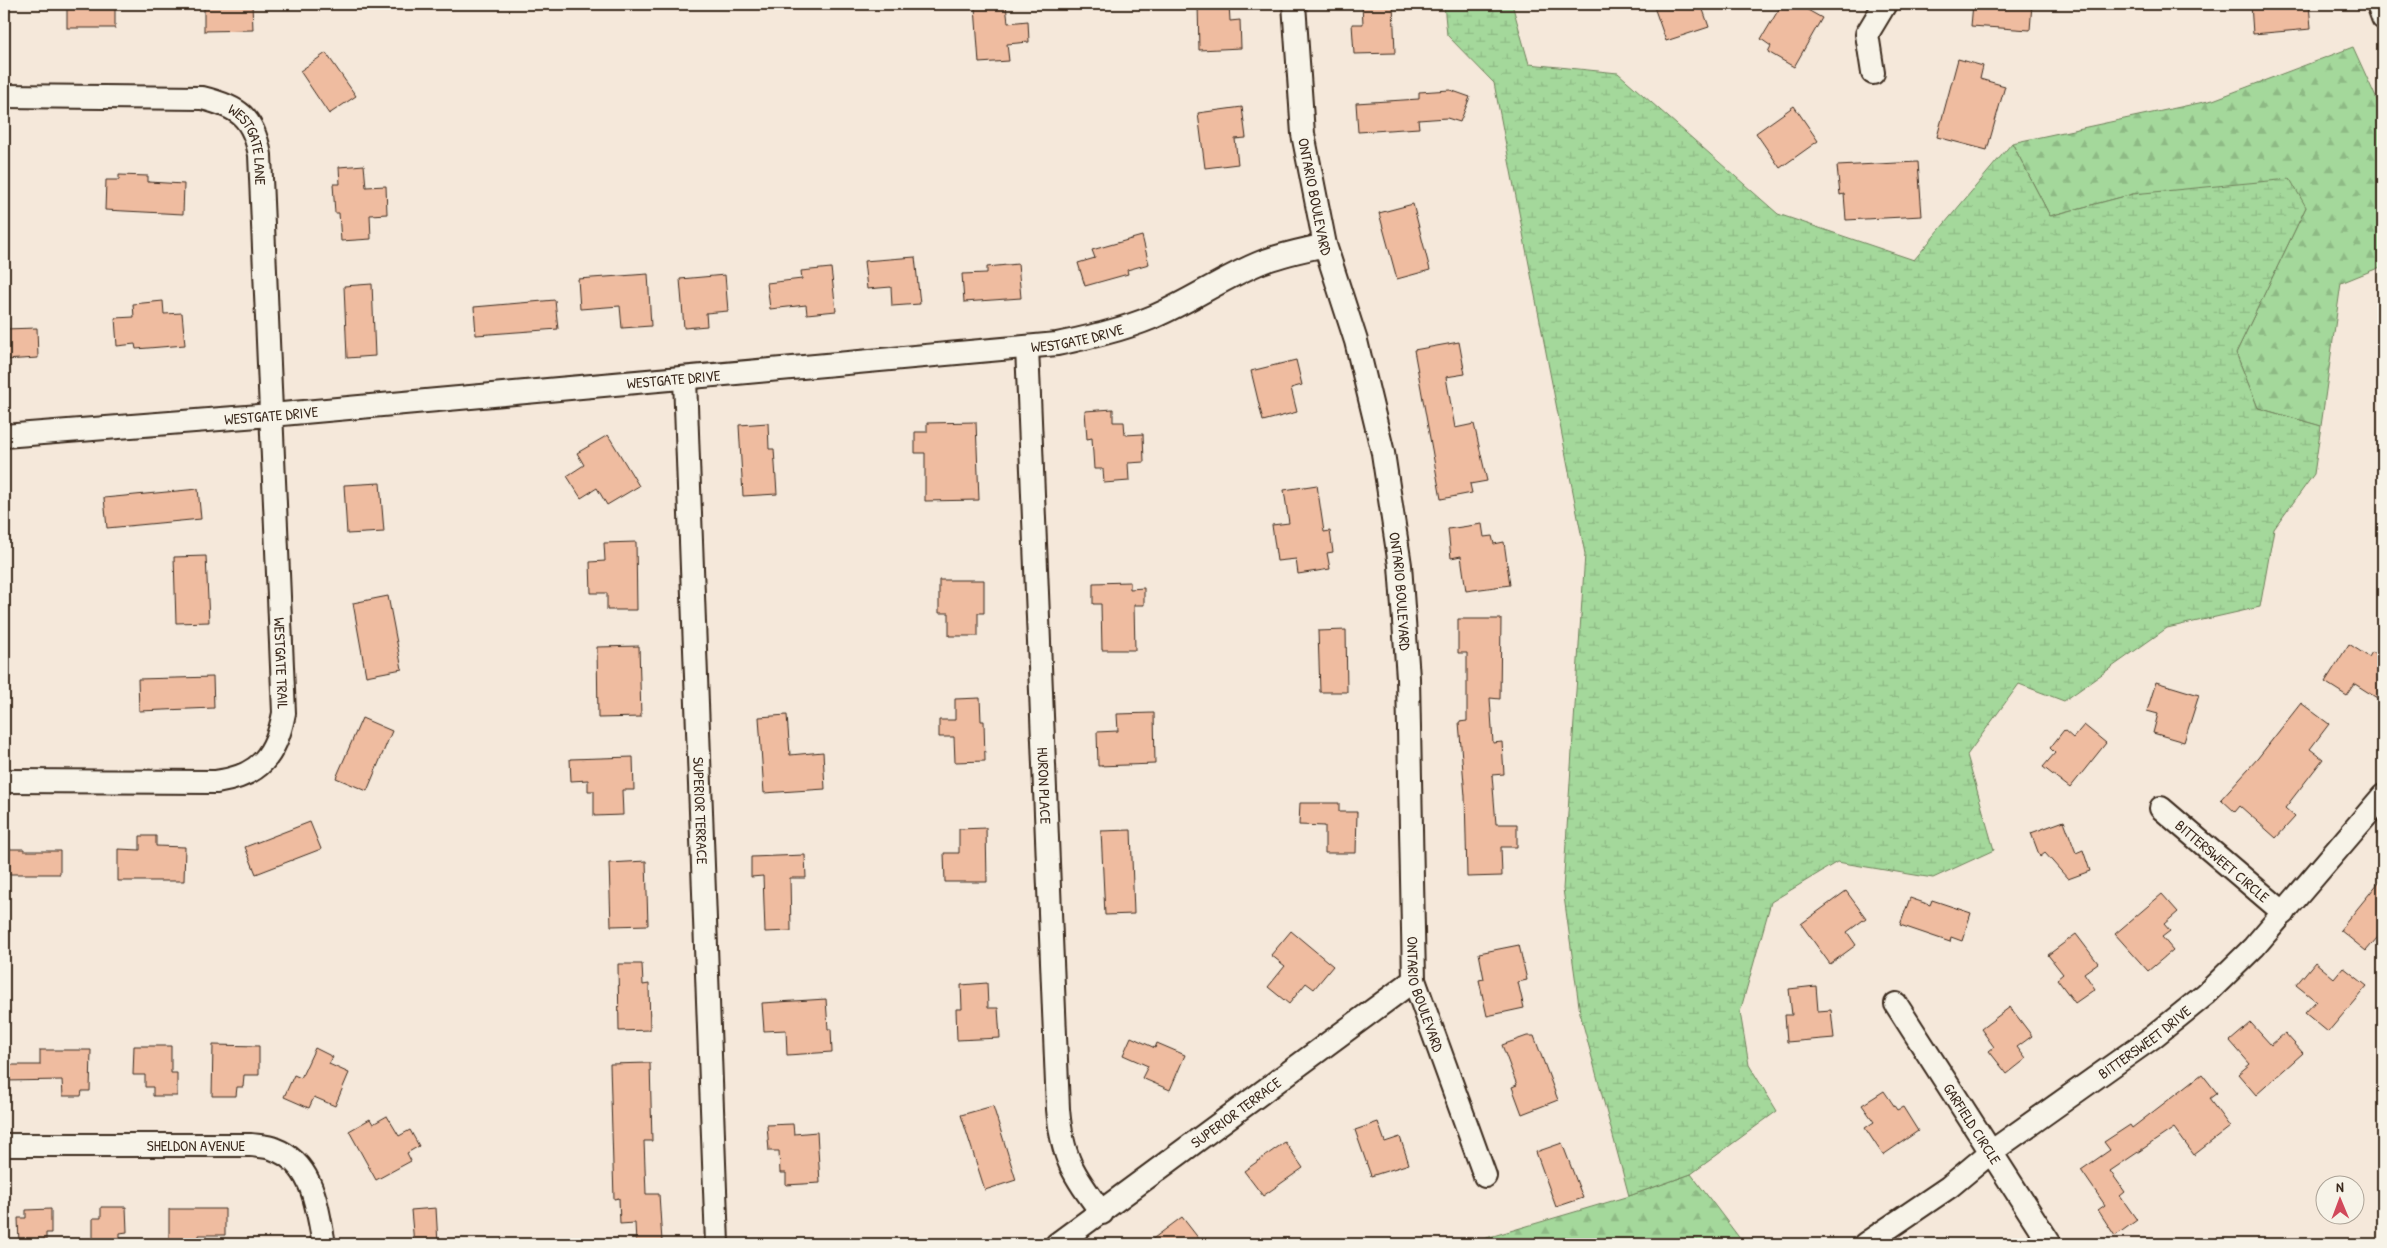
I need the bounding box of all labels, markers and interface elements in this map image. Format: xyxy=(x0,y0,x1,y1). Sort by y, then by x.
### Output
street label: WESTGATE LANE xyxy=(225,98,272,186)
street label: ONTARIO BOULEVARD xyxy=(1294,136,1338,259)
street label: WESTGATE DRIVE xyxy=(1030,318,1126,357)
street label: WESTGATE DRIVE xyxy=(626,364,722,393)
street label: WESTGATE DRIVE xyxy=(223,400,319,429)
street label: ONTARIO BOULEVARD xyxy=(1385,530,1417,652)
street label: WESTGATE TRAIL xyxy=(269,617,294,710)
street label: HURON PLACE xyxy=(1033,747,1057,825)
street label: SUPERIOR TERRACE xyxy=(688,757,713,865)
street label: BITTERSWEET CIRCLE xyxy=(2171,814,2274,907)
street label: ONTARIO BOULEVARD xyxy=(1403,936,1450,1055)
street label: BITTERSWEET DRIVE xyxy=(2094,1000,2195,1083)
street label: SUPERIOR TERRACE xyxy=(1186,1071,1285,1152)
street label: GARFIELD CIRCLE xyxy=(1939,1079,2007,1168)
street label: SHELDON AVENUE xyxy=(147,1135,246,1156)
north arrow xyxy=(2314,1176,2364,1226)
text: N xyxy=(2336,1177,2344,1196)

